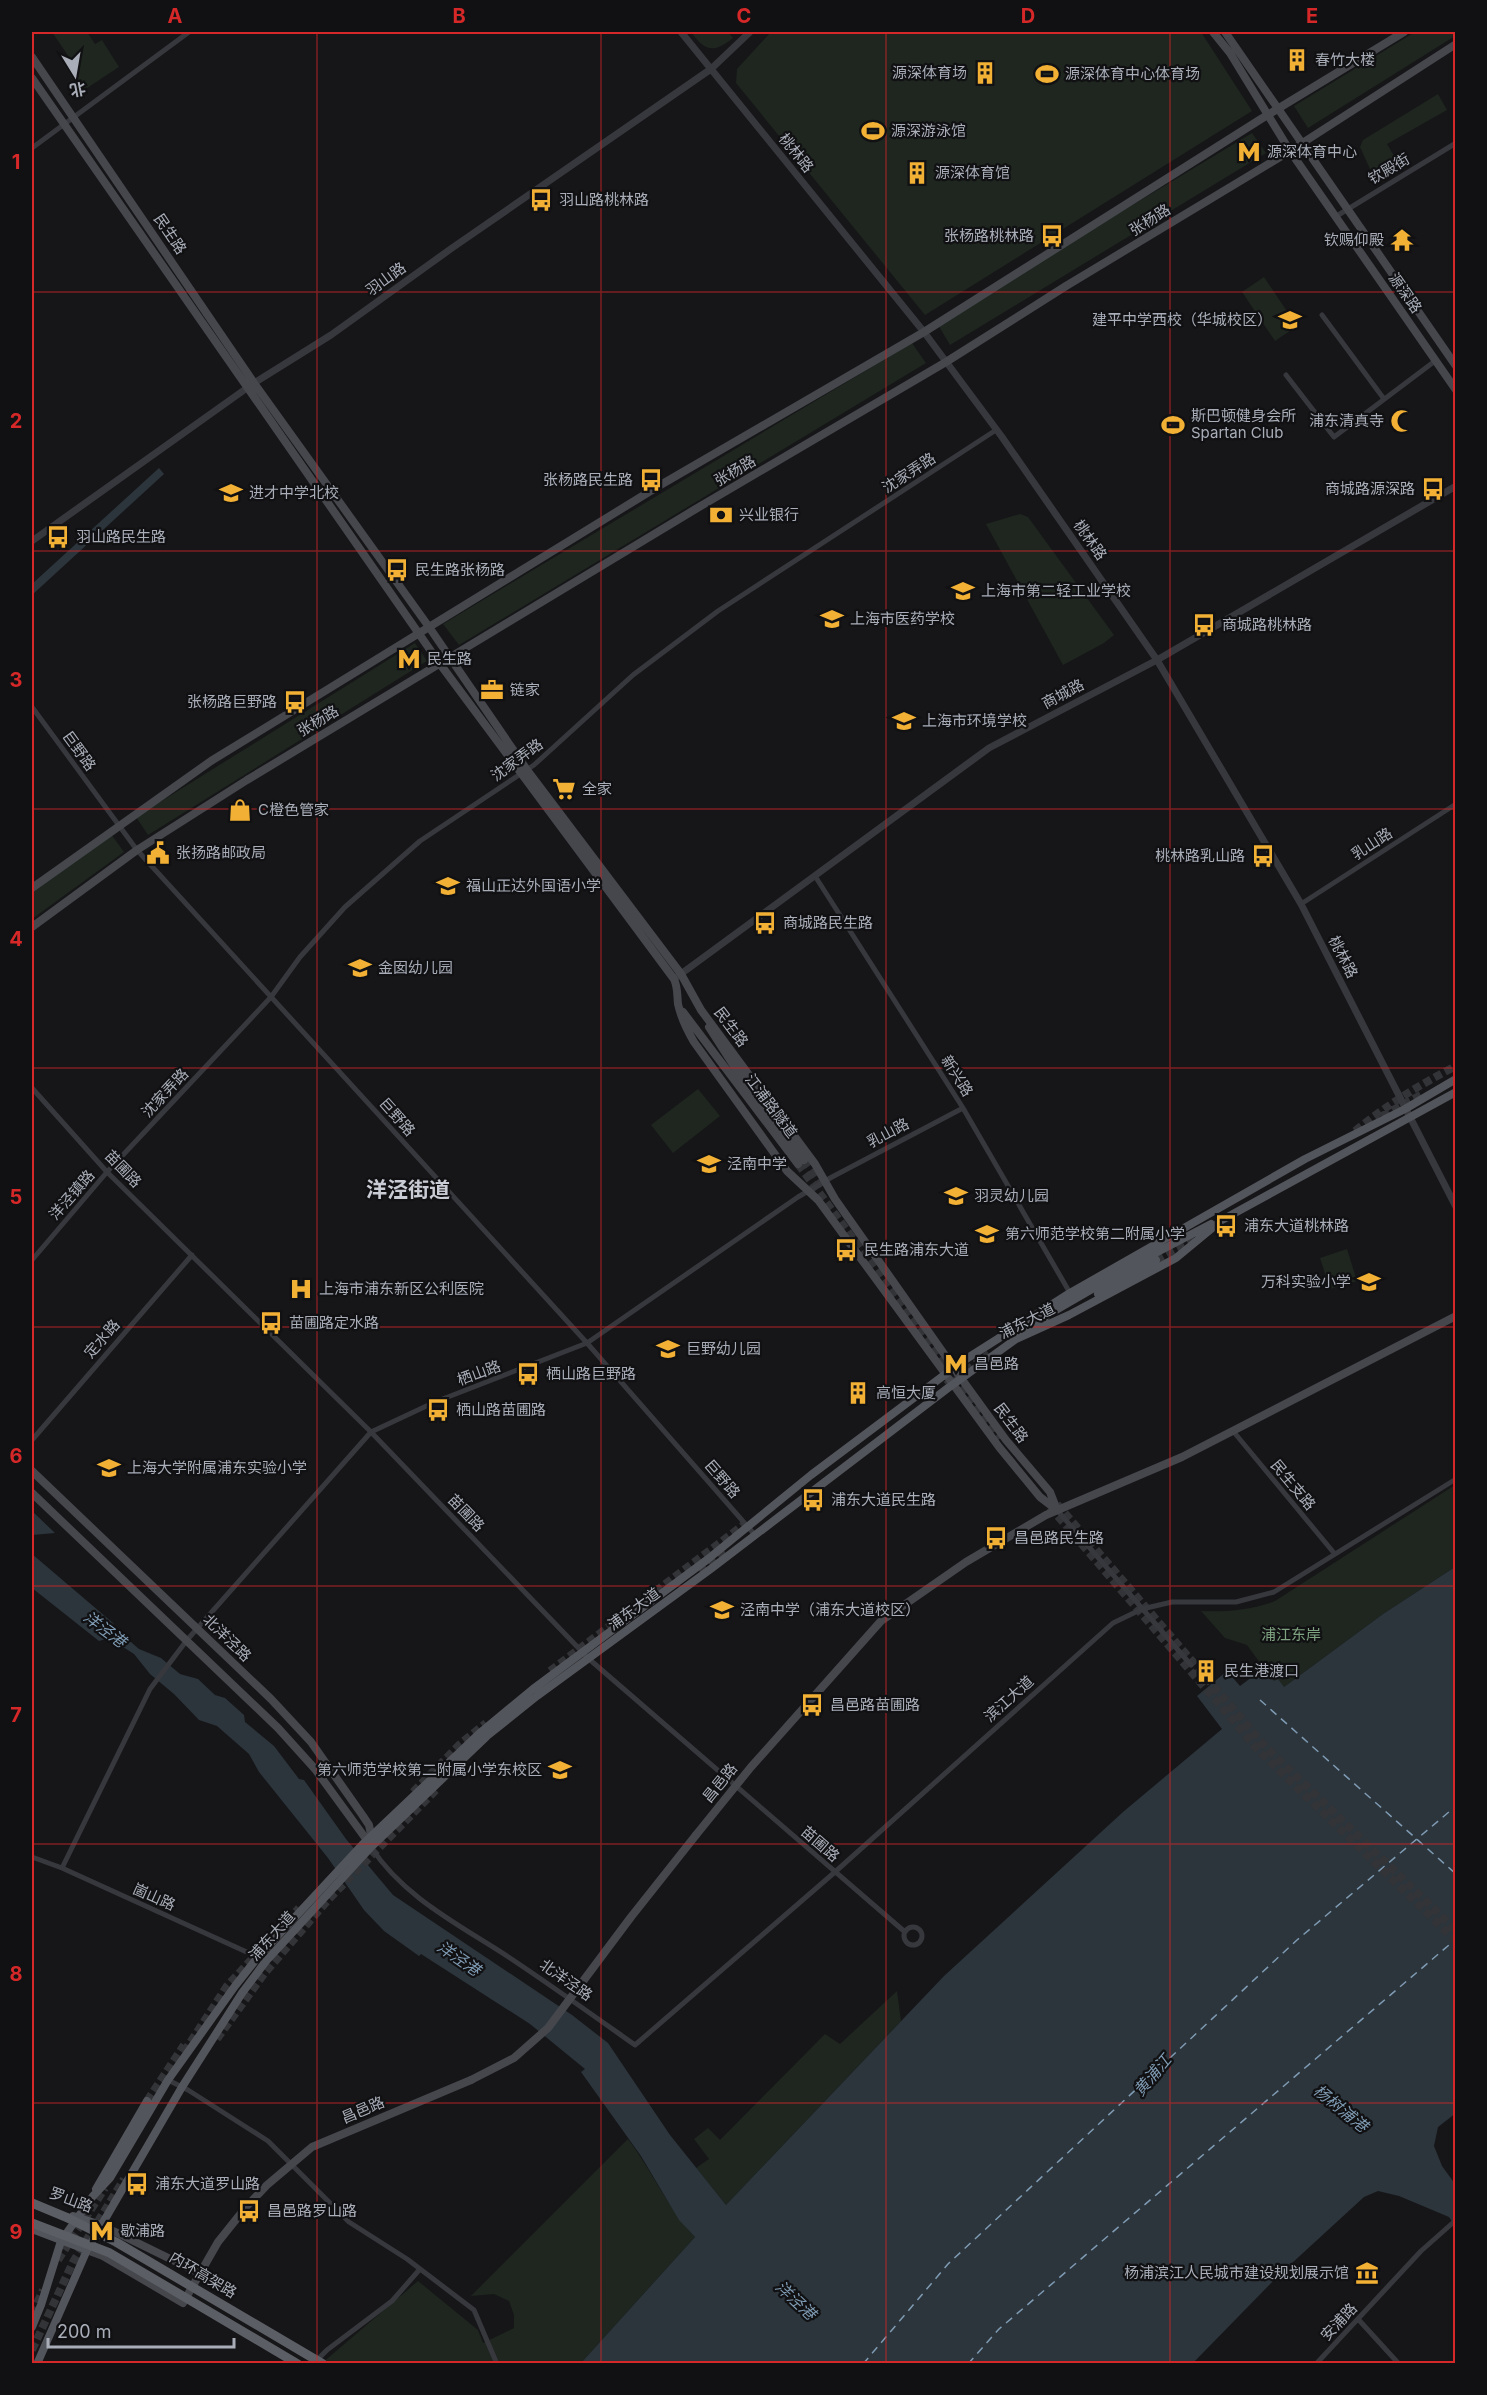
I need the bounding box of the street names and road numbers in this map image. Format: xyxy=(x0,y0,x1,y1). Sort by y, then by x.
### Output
street label: 桃林路 xyxy=(775,129,818,176)
street label: 钦殿街 xyxy=(1365,149,1413,188)
street label: 张杨路 xyxy=(1126,200,1174,240)
street label: 民生路 xyxy=(150,210,191,258)
street label: 羽山路 xyxy=(362,258,409,300)
street label: 源深路 xyxy=(1385,269,1426,317)
street label: 沈家弄路 xyxy=(878,448,939,497)
street label: 张杨路 xyxy=(711,451,759,490)
street label: 桃林路 xyxy=(1070,516,1111,564)
street label: 商城路 xyxy=(1038,675,1087,713)
street label: 张杨路 xyxy=(294,701,342,740)
street label: 巨野路 xyxy=(58,727,100,774)
street label: 沈家弄路 xyxy=(487,734,547,785)
street label: 乳山路 xyxy=(1348,823,1396,864)
street label: 桃林路 xyxy=(1325,932,1362,981)
street label: 民生路 xyxy=(710,1003,753,1050)
street label: 新兴路 xyxy=(937,1052,977,1100)
street label: 沈家弄路 xyxy=(137,1064,192,1121)
street label: 江浦路隧道 xyxy=(741,1070,802,1141)
street label: 巨野路 xyxy=(375,1094,419,1140)
street label: 乳山路 xyxy=(863,1114,912,1152)
street label: 苗圃路 xyxy=(101,1146,146,1191)
street label: 洋泾镇路 xyxy=(45,1166,98,1224)
street label: 浦东大道 xyxy=(996,1298,1058,1343)
street label: 定水路 xyxy=(80,1315,124,1362)
street label: 栖山路 xyxy=(454,1356,503,1389)
street label: 民生路 xyxy=(990,1399,1033,1446)
street label: 巨野路 xyxy=(700,1455,744,1502)
street label: 民生支路 xyxy=(1267,1456,1320,1514)
street label: 苗圃路 xyxy=(444,1490,489,1535)
street label: 浦东大道 xyxy=(604,1583,664,1634)
street label: 北洋泾路 xyxy=(199,1610,256,1665)
street label: 滨江大道 xyxy=(980,1671,1037,1726)
street label: 昌邑路 xyxy=(698,1759,741,1806)
street label: 苗圃路 xyxy=(797,1822,844,1866)
street label: 崮山路 xyxy=(130,1879,179,1914)
street label: 浦东大道 xyxy=(244,1907,299,1964)
street label: 北洋泾路 xyxy=(536,1955,596,2005)
street label: 昌邑路 xyxy=(338,2092,387,2127)
street label: 罗山路 xyxy=(47,2183,96,2216)
street label: 内环高架路 xyxy=(166,2247,240,2302)
street label: 安浦路 xyxy=(1316,2299,1361,2345)

